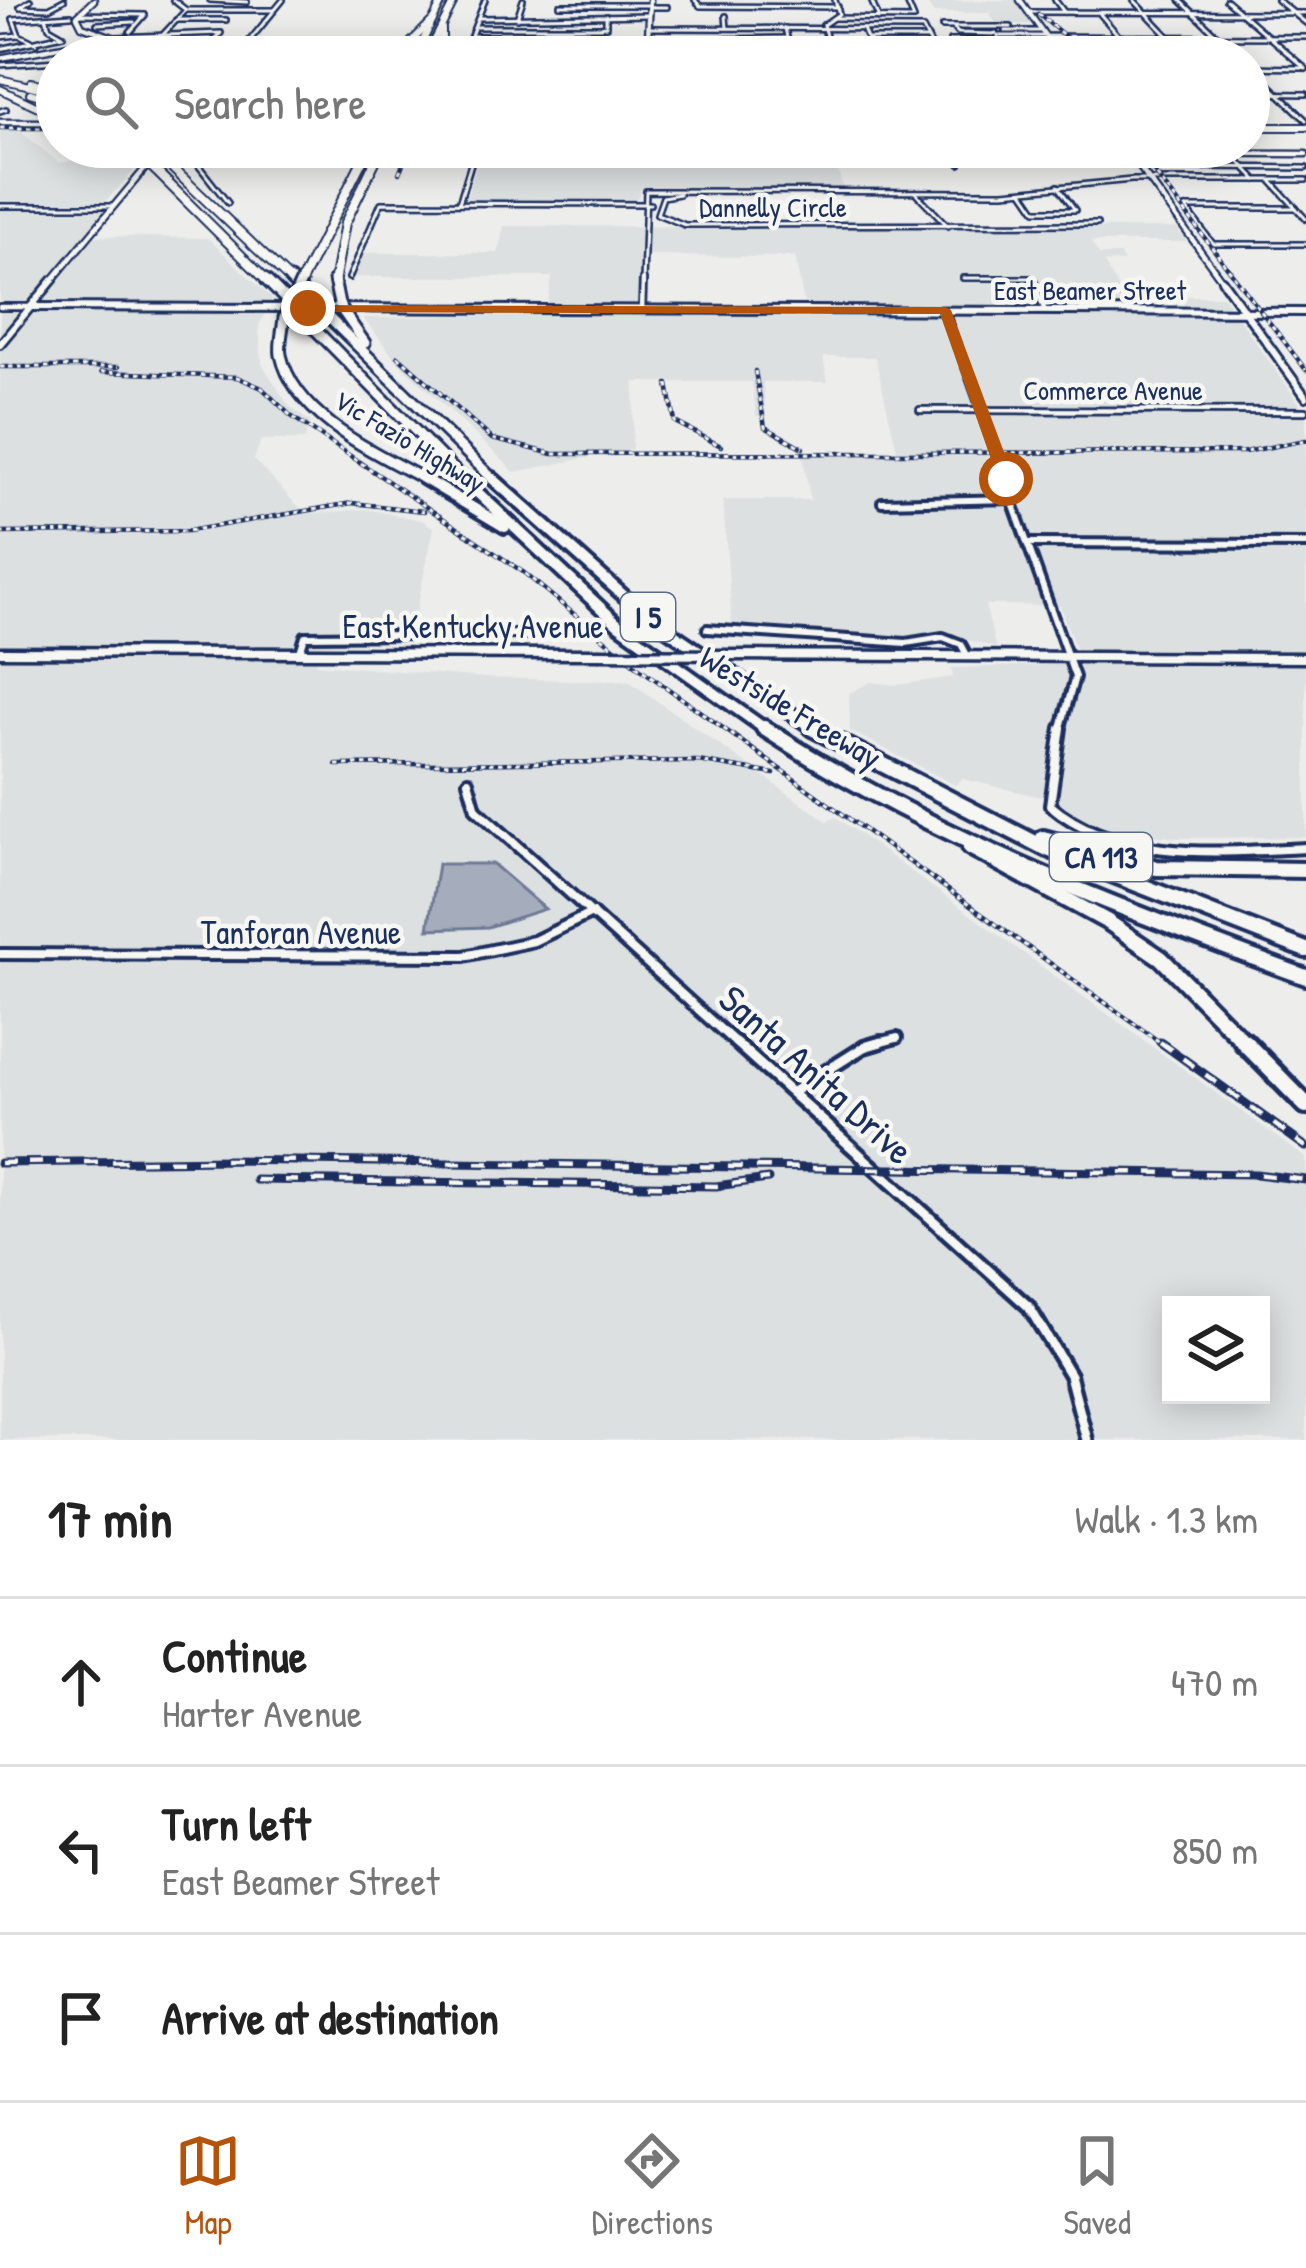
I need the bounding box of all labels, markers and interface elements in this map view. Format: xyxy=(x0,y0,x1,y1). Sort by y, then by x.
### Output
search box xyxy=(36,36,1270,168)
icon: search xyxy=(78,69,144,135)
text: Search here xyxy=(174,72,366,133)
street label: Dannelly Circle xyxy=(699,189,847,226)
street label: East Beamer Street xyxy=(994,272,1187,308)
route end xyxy=(281,281,335,335)
street label: Commerce Avenue xyxy=(1023,372,1203,408)
street label: Vic Fazio Highway xyxy=(327,382,492,501)
route start xyxy=(979,452,1033,506)
road number: I 5 xyxy=(621,593,675,641)
street label: East Kentucky Avenue xyxy=(343,604,603,649)
street label: Westside Freeway xyxy=(691,635,890,779)
road number: CA 113 xyxy=(1050,833,1152,881)
street label: Tanforan Avenue xyxy=(201,910,401,954)
street label: Santa Anita Drive xyxy=(708,972,926,1176)
map controls xyxy=(1162,1296,1270,1404)
button: layers xyxy=(1162,1296,1270,1404)
text: 17 min xyxy=(48,1484,173,1553)
text: Walk · 1.3 km xyxy=(1075,1492,1258,1545)
text: Continue xyxy=(162,1625,307,1686)
icon: ahead xyxy=(48,1649,114,1715)
text: 470 m xyxy=(1171,1655,1258,1708)
text: Harter Avenue xyxy=(162,1686,362,1739)
text: Turn left xyxy=(162,1793,311,1854)
icon: left xyxy=(48,1817,114,1883)
text: 850 m xyxy=(1172,1823,1258,1876)
text: East Beamer Street xyxy=(162,1854,439,1907)
icon: arrive xyxy=(48,1985,114,2051)
text: Arrive at destination xyxy=(162,1987,499,2048)
tab: Map xyxy=(175,2128,241,2244)
tab: Directions xyxy=(592,2128,713,2244)
tab: Saved xyxy=(1063,2128,1131,2244)

